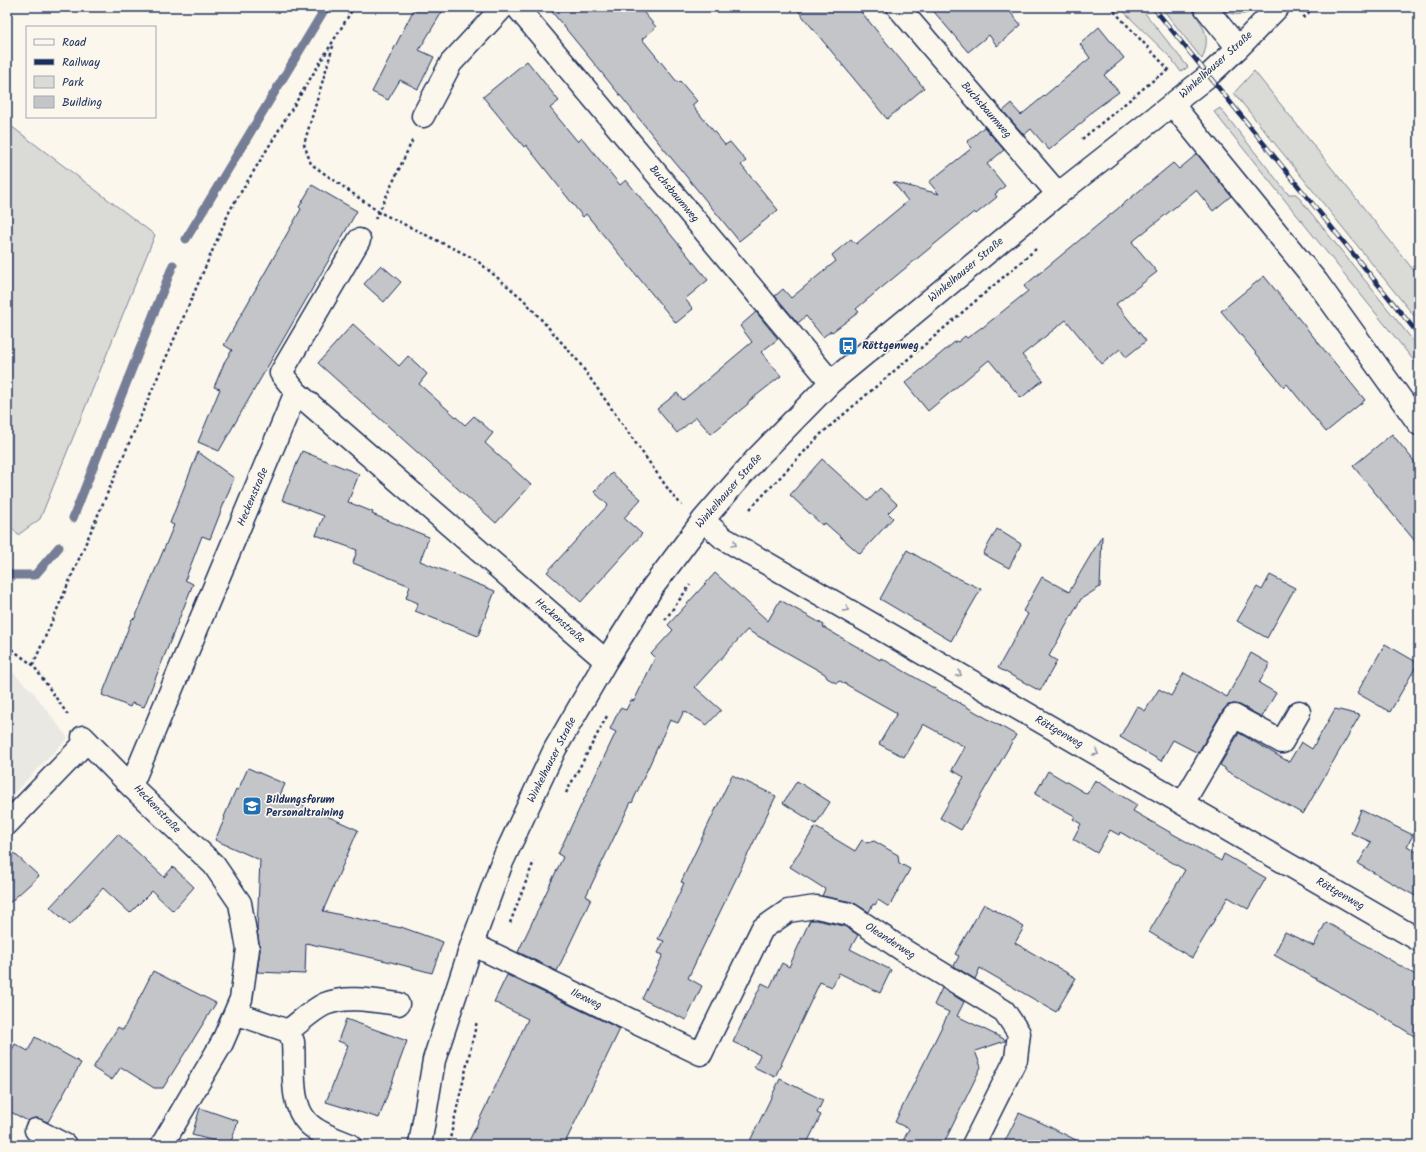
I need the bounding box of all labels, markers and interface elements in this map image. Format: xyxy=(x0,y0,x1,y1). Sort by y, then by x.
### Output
legend xyxy=(26,26,156,118)
street label: Winkelhauser Straße xyxy=(1175,27,1257,103)
text: Road xyxy=(62,33,87,52)
text: Railway xyxy=(62,53,100,72)
text: Park xyxy=(62,73,84,92)
street label: Buchsbaumweg xyxy=(956,78,1016,142)
text: Building xyxy=(62,93,102,112)
street label: Buchsbaumweg xyxy=(644,161,704,227)
street label: Winkelhauser Straße xyxy=(924,233,1008,307)
bus stop icon: Röttgenweg xyxy=(837,335,859,357)
place label: Röttgenweg xyxy=(862,337,919,355)
street label: Winkelhauser Straße xyxy=(691,450,767,532)
street label: Heckenstraße xyxy=(233,465,273,529)
one-way arrow xyxy=(730,539,737,546)
street label: Heckenstraße xyxy=(531,594,589,648)
one-way arrow xyxy=(842,604,849,611)
one-way arrow xyxy=(955,670,962,677)
street label: Röttgenweg xyxy=(1031,711,1087,753)
street label: Winkelhauser Straße xyxy=(523,714,581,806)
one-way arrow xyxy=(1092,749,1099,756)
street label: Heckenstraße xyxy=(129,780,185,838)
place label: Bildungsforum Personaltraining xyxy=(266,791,344,822)
school or university icon: Bildungsforum Personaltraining xyxy=(241,795,263,817)
street label: Röttgenweg xyxy=(1312,873,1368,915)
street label: Oleanderweg xyxy=(861,918,919,964)
street label: Ilexweg xyxy=(567,984,605,1014)

